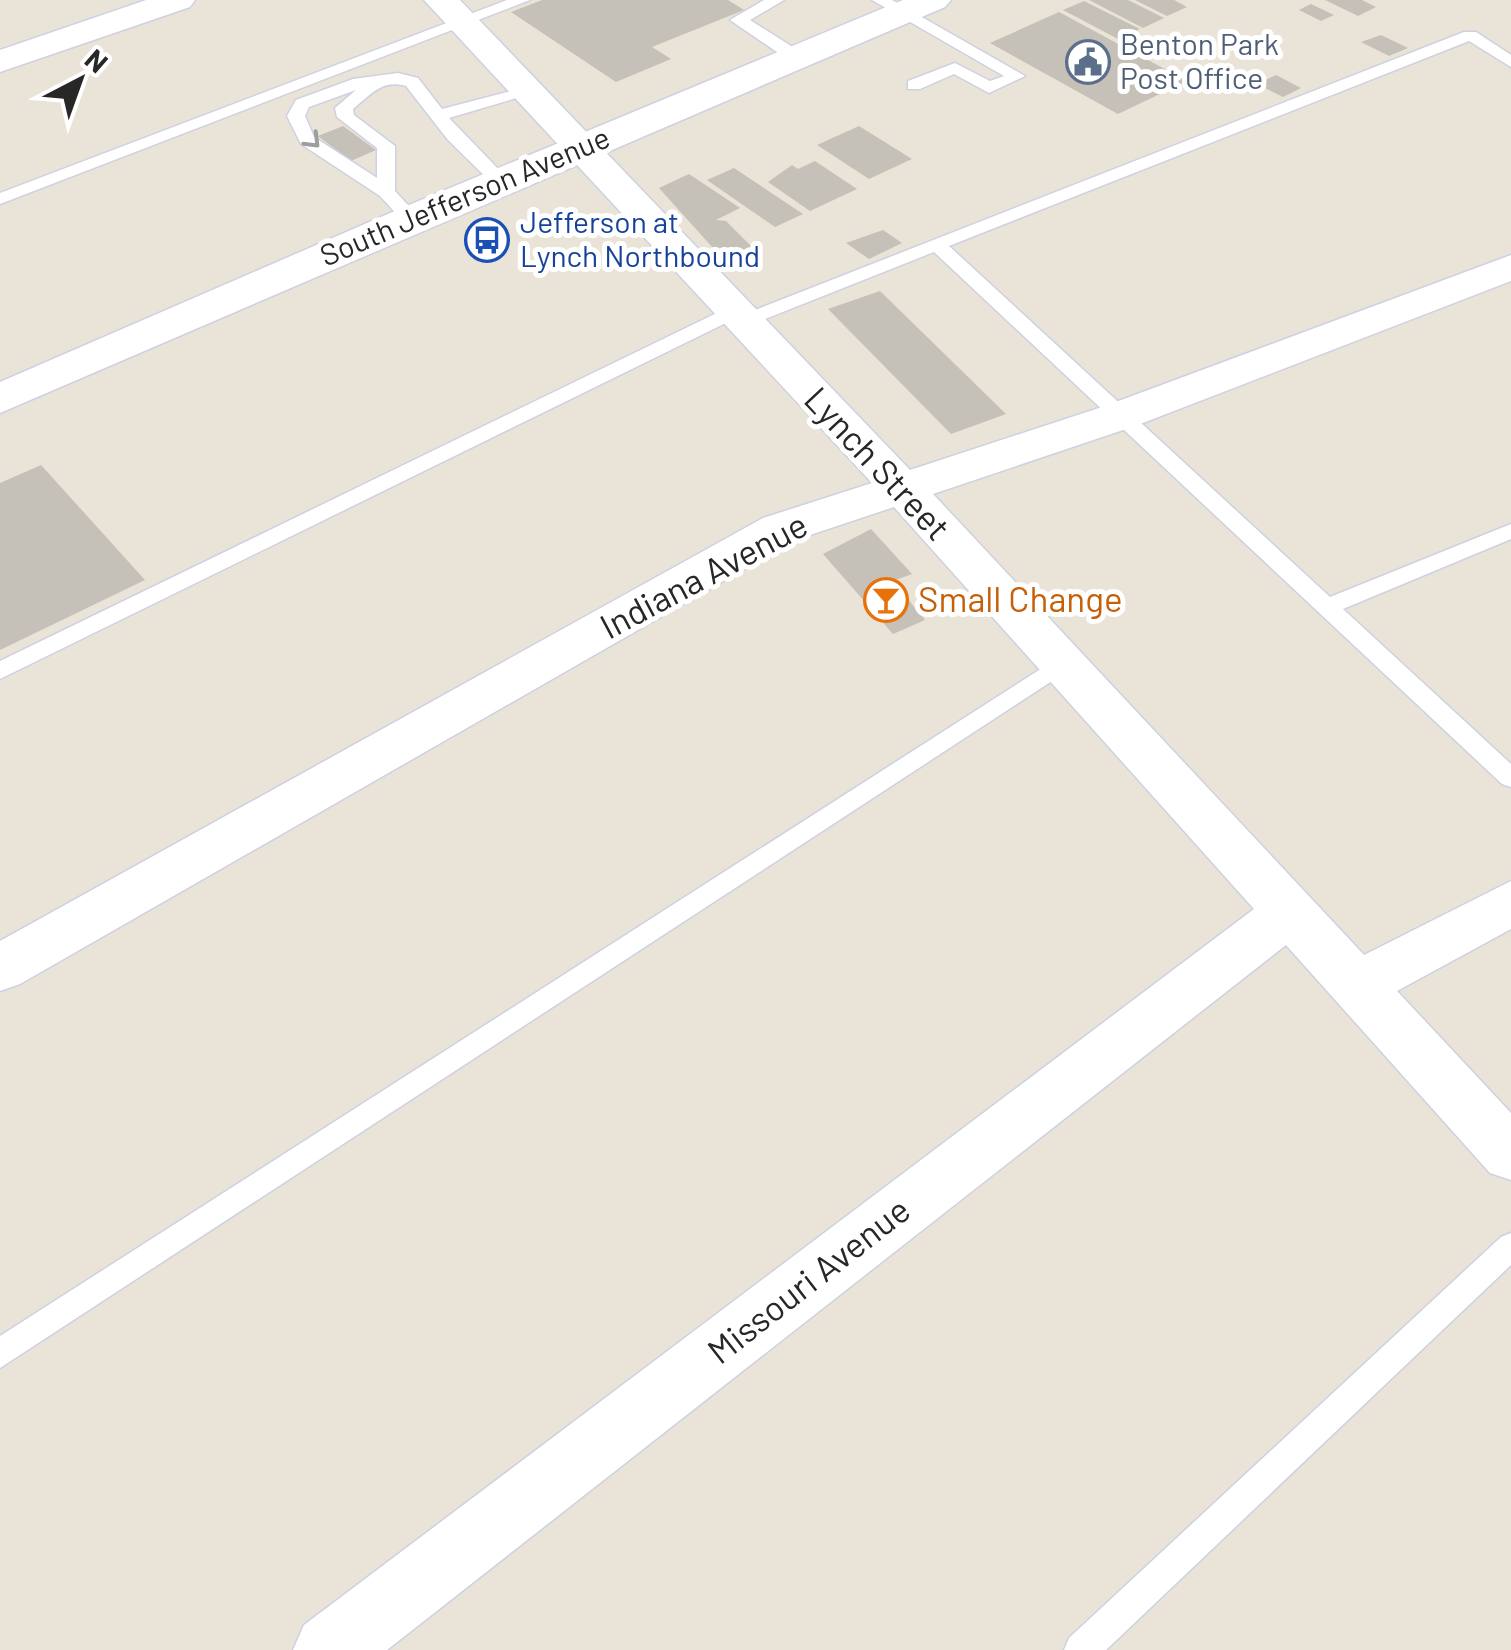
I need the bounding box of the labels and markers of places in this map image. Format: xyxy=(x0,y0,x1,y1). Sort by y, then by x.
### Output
place label: Benton Park Post Office xyxy=(1120,25,1279,95)
public building icon: Benton Park Post Office xyxy=(1065,39,1111,85)
place label: Jefferson at Lynch Northbound xyxy=(520,203,760,273)
bus stop icon: Jefferson at Lynch Northbound xyxy=(464,217,510,263)
bar icon: Small Change xyxy=(863,577,909,623)
place label: Small Change xyxy=(918,577,1123,619)

